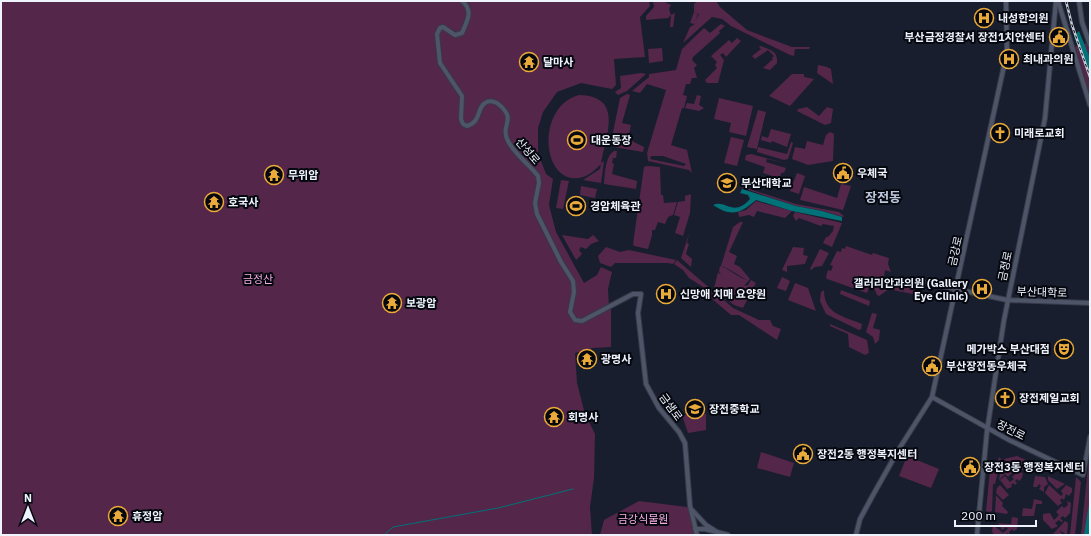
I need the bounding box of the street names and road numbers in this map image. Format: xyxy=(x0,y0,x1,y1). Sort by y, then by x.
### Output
street label: 산성로 xyxy=(513,135,543,167)
street label: 금강로 xyxy=(945,235,965,267)
street label: 금정로 xyxy=(995,250,1015,282)
street label: 부산대학로 xyxy=(1016,284,1068,300)
street label: 금샘로 xyxy=(656,391,686,423)
street label: 장전로 xyxy=(994,417,1028,443)

